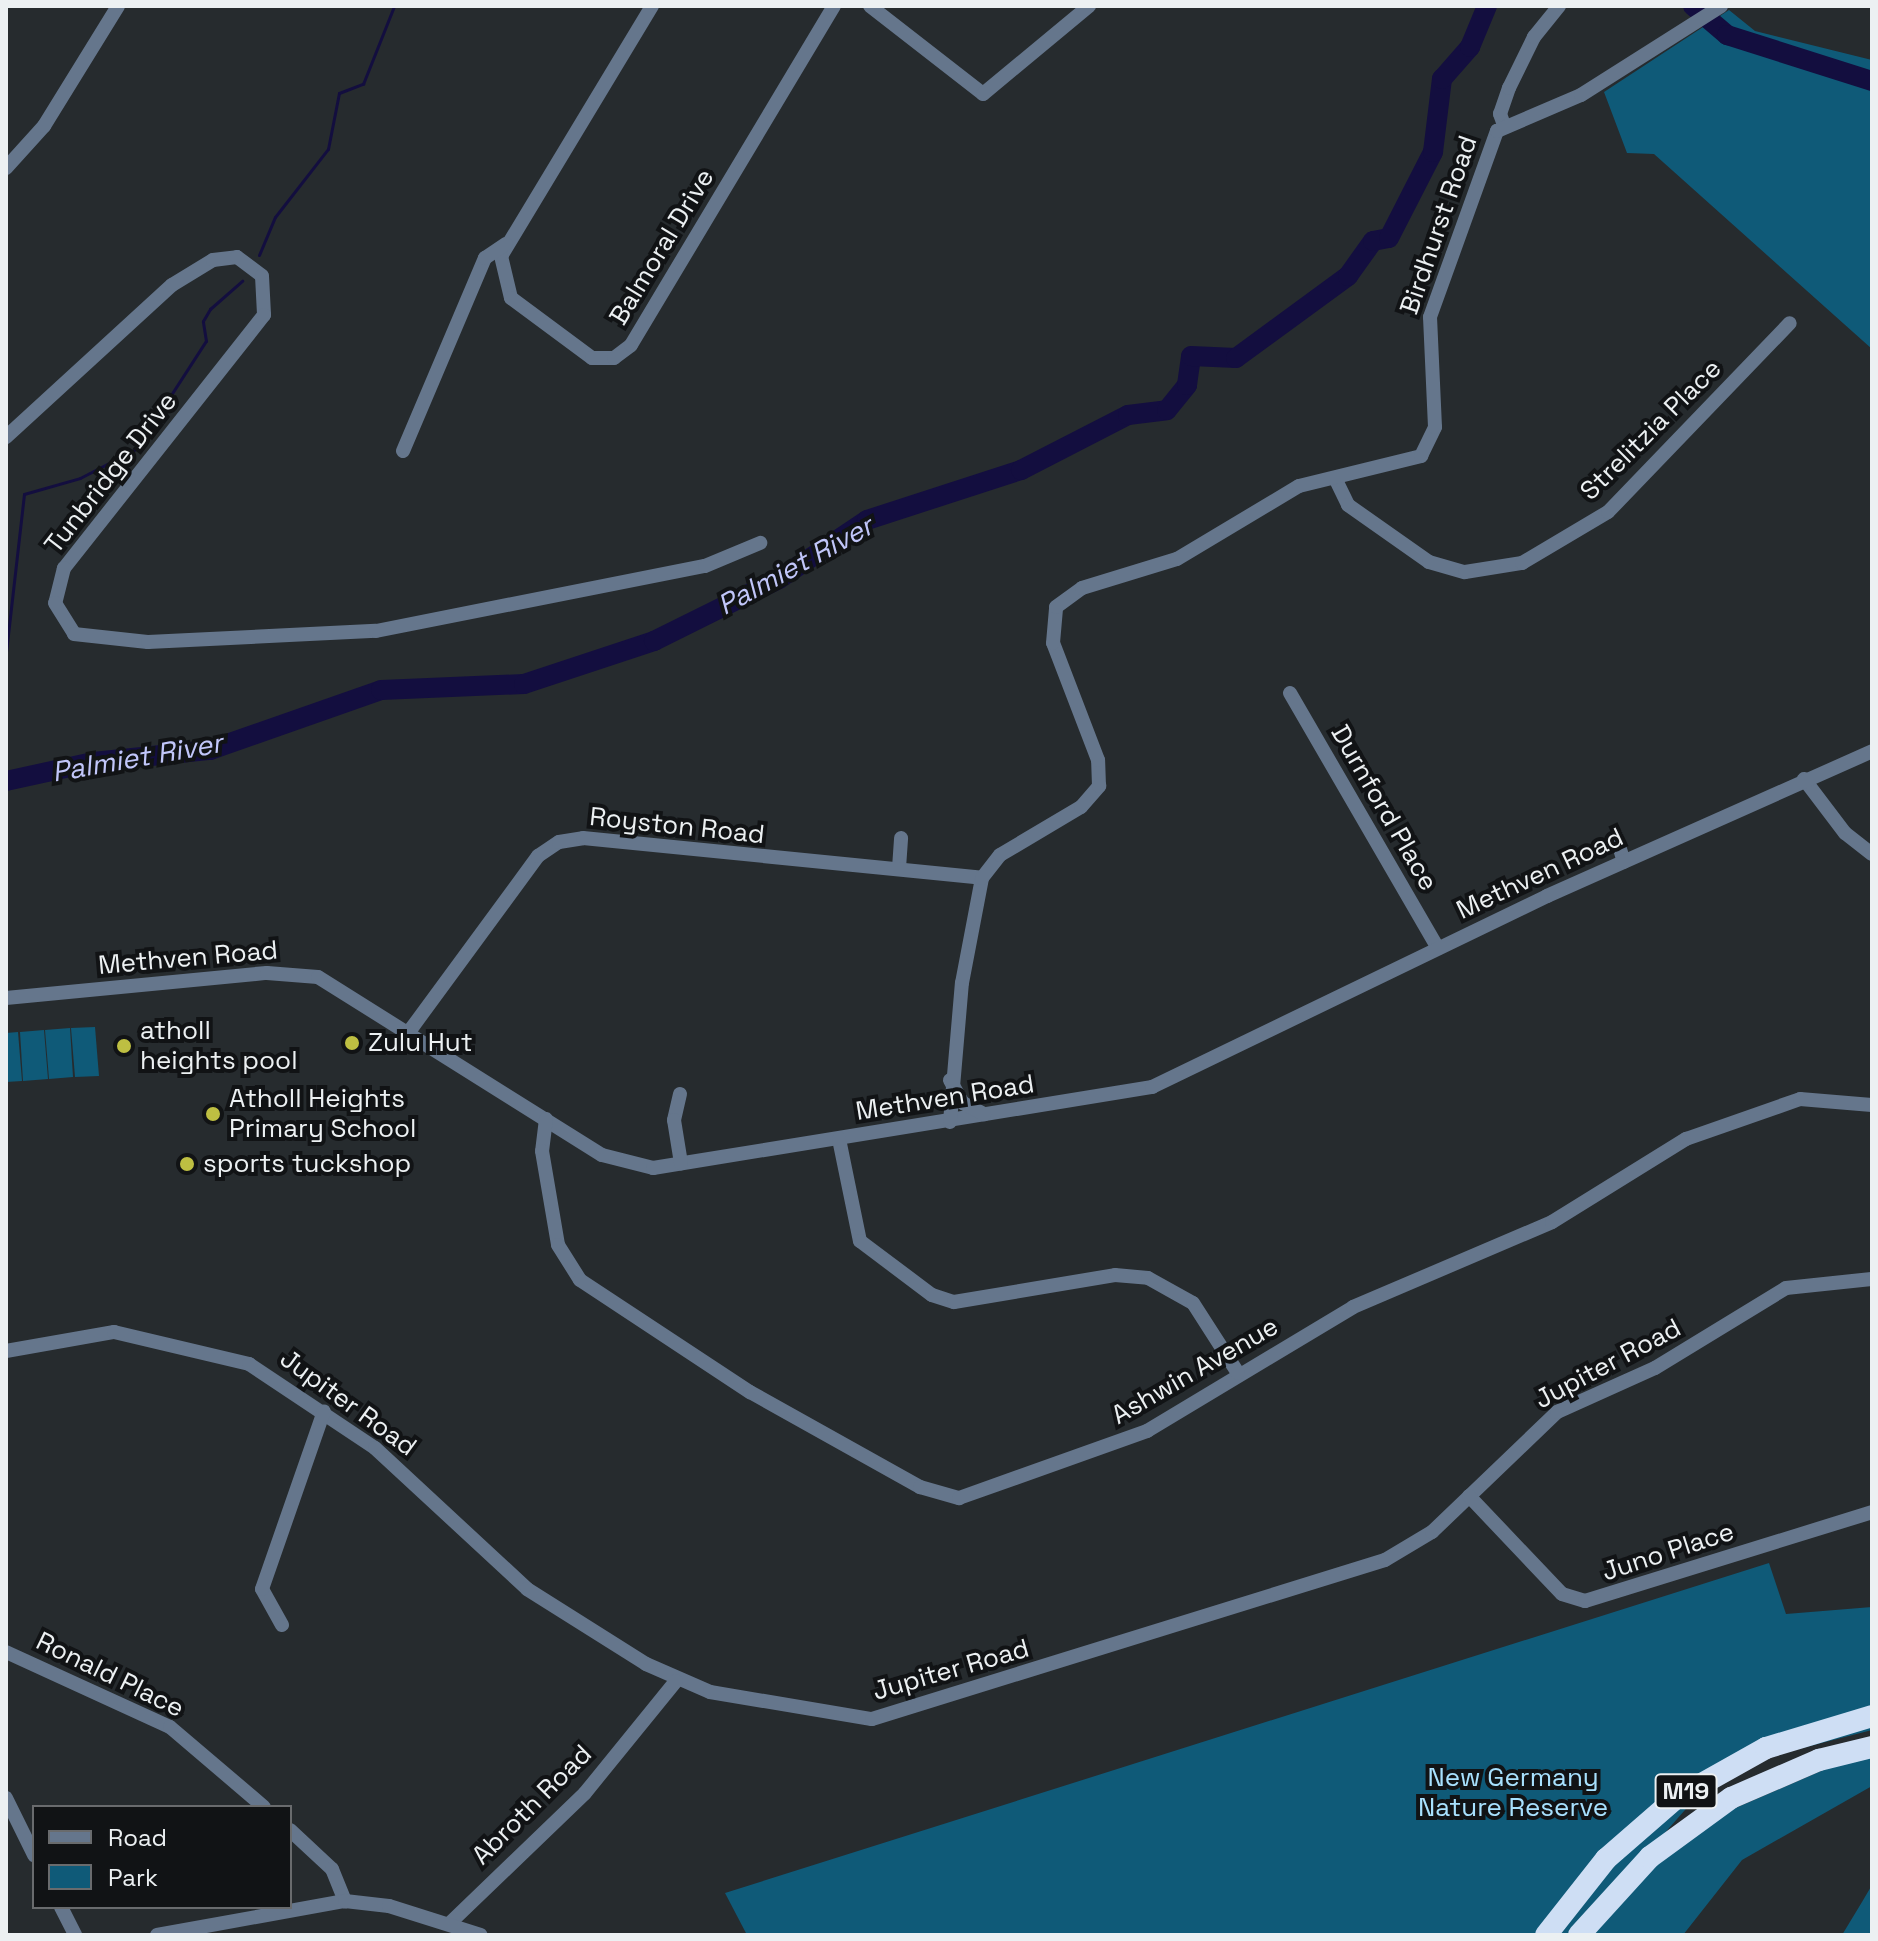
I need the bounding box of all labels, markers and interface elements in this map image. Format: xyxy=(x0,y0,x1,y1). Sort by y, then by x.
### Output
street label: Birdhurst Road xyxy=(1394,132,1484,318)
street label: Balmoral Drive xyxy=(603,163,721,331)
street label: Strelitzia Place xyxy=(1574,353,1728,507)
street label: Tunbridge Drive xyxy=(38,386,184,560)
water label: Palmiet River xyxy=(711,508,879,622)
street label: Durnford Place xyxy=(1324,720,1444,896)
water label: Palmiet River xyxy=(49,725,225,789)
street label: Royston Road xyxy=(588,801,766,851)
street label: Methven Road xyxy=(1452,822,1628,926)
street label: Methven Road xyxy=(97,935,279,981)
place label: atholl heights pool xyxy=(140,1015,298,1076)
place label: Zulu Hut xyxy=(368,1027,473,1059)
marker: Zulu Hut xyxy=(343,1034,361,1052)
marker: atholl heights pool xyxy=(115,1037,133,1055)
street label: Methven Road xyxy=(854,1068,1036,1128)
place label: Atholl Heights Primary School xyxy=(229,1083,416,1144)
marker: Atholl Heights Primary School xyxy=(204,1105,222,1123)
place label: sports tuckshop xyxy=(203,1148,411,1180)
marker: sports tuckshop xyxy=(178,1155,196,1173)
street label: Ashwin Avenue xyxy=(1106,1311,1284,1431)
street label: Jupiter Road xyxy=(1530,1312,1686,1416)
street label: Jupiter Road xyxy=(274,1343,422,1463)
street label: Juno Place xyxy=(1598,1516,1738,1588)
street label: Ronald Place xyxy=(31,1626,189,1724)
street label: Jupiter Road xyxy=(869,1633,1033,1707)
street label: Abroth Road xyxy=(466,1739,598,1871)
park label: New Germany Nature Reserve xyxy=(1418,1762,1608,1824)
road number: M19 xyxy=(1654,1771,1718,1811)
legend xyxy=(32,1805,292,1909)
text: Road xyxy=(108,1822,167,1853)
text: Park xyxy=(108,1862,158,1893)

